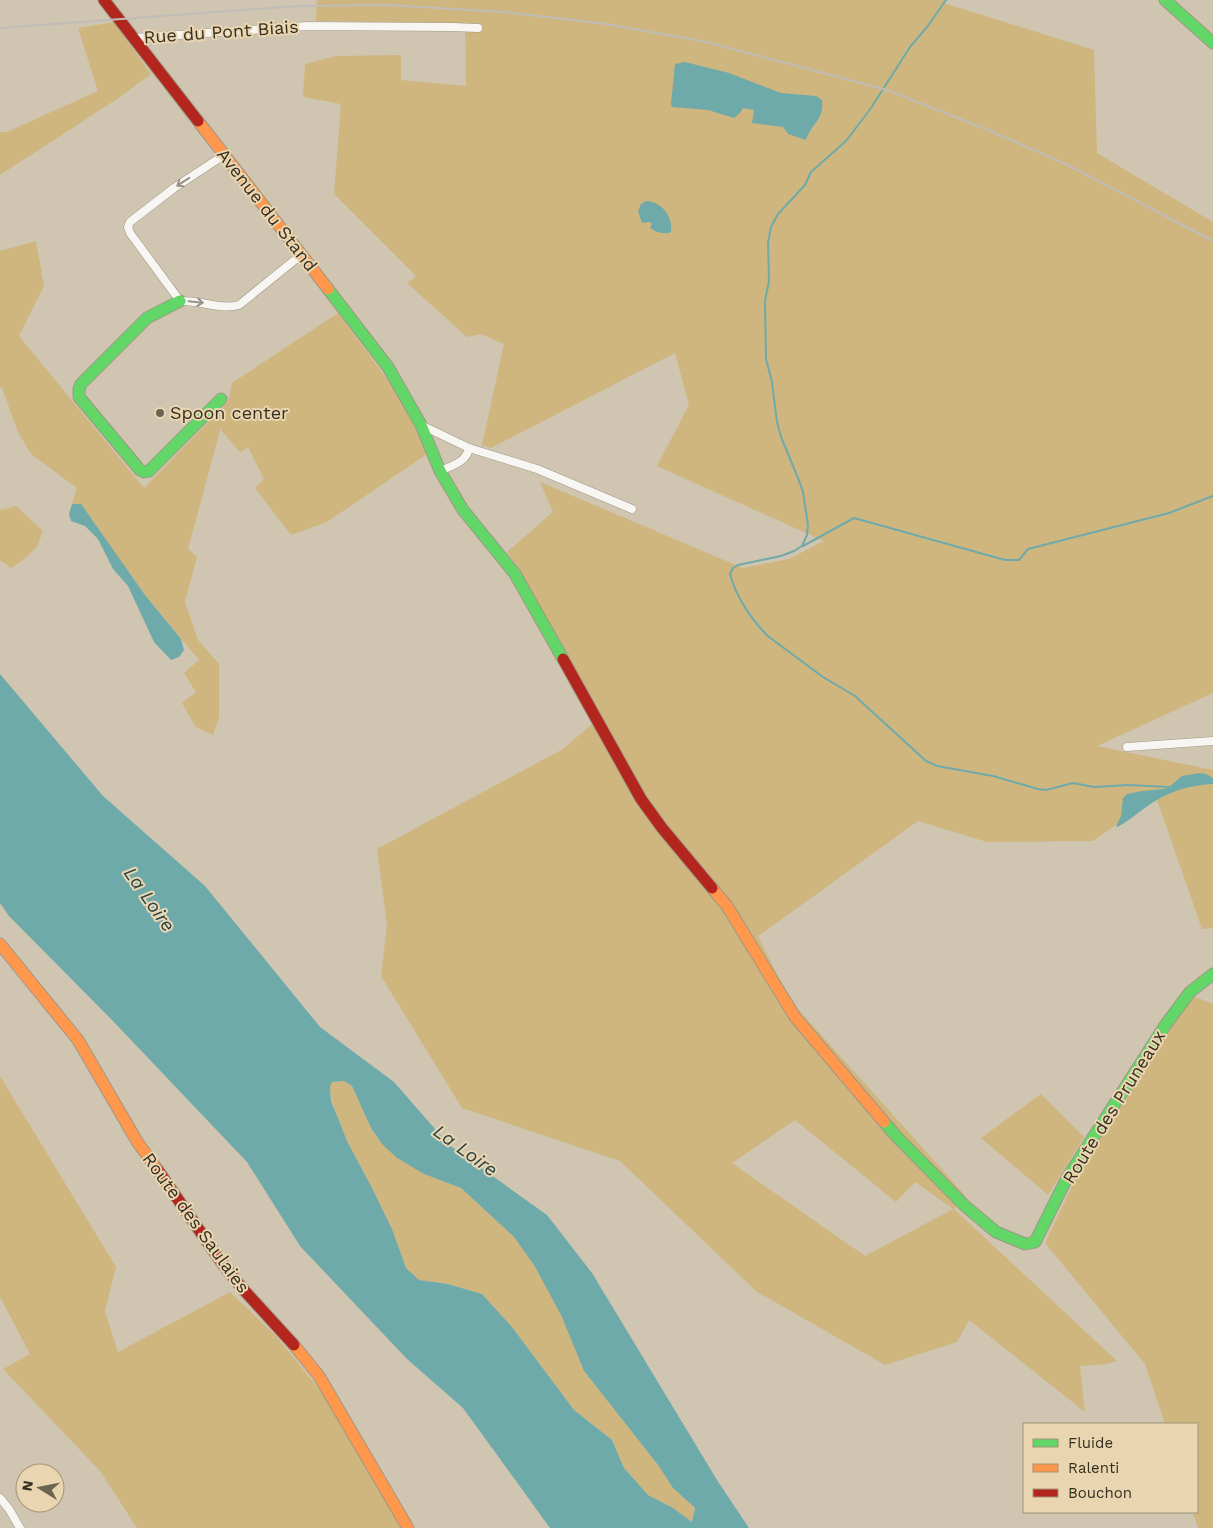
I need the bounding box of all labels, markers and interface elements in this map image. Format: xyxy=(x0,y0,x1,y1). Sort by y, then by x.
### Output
street label: Rue du Pont Biais xyxy=(143,16,299,47)
street label: Avenue du Stand xyxy=(213,144,322,275)
one-way arrow xyxy=(177,177,191,187)
one-way arrow xyxy=(188,297,204,307)
place label: Spoon center xyxy=(170,402,288,423)
marker: Spoon center xyxy=(154,407,166,419)
water label: La Loire xyxy=(119,862,180,936)
street label: Route des Pruneaux xyxy=(1058,1026,1169,1187)
water label: La Loire xyxy=(429,1119,502,1181)
street label: Route des Saulaies xyxy=(139,1149,254,1297)
legend xyxy=(1023,1423,1198,1513)
text: Fluide xyxy=(1068,1434,1113,1452)
text: Ralenti xyxy=(1068,1459,1119,1477)
north arrow xyxy=(15,1463,65,1513)
text: N xyxy=(18,1479,36,1492)
text: Bouchon xyxy=(1068,1484,1132,1502)

